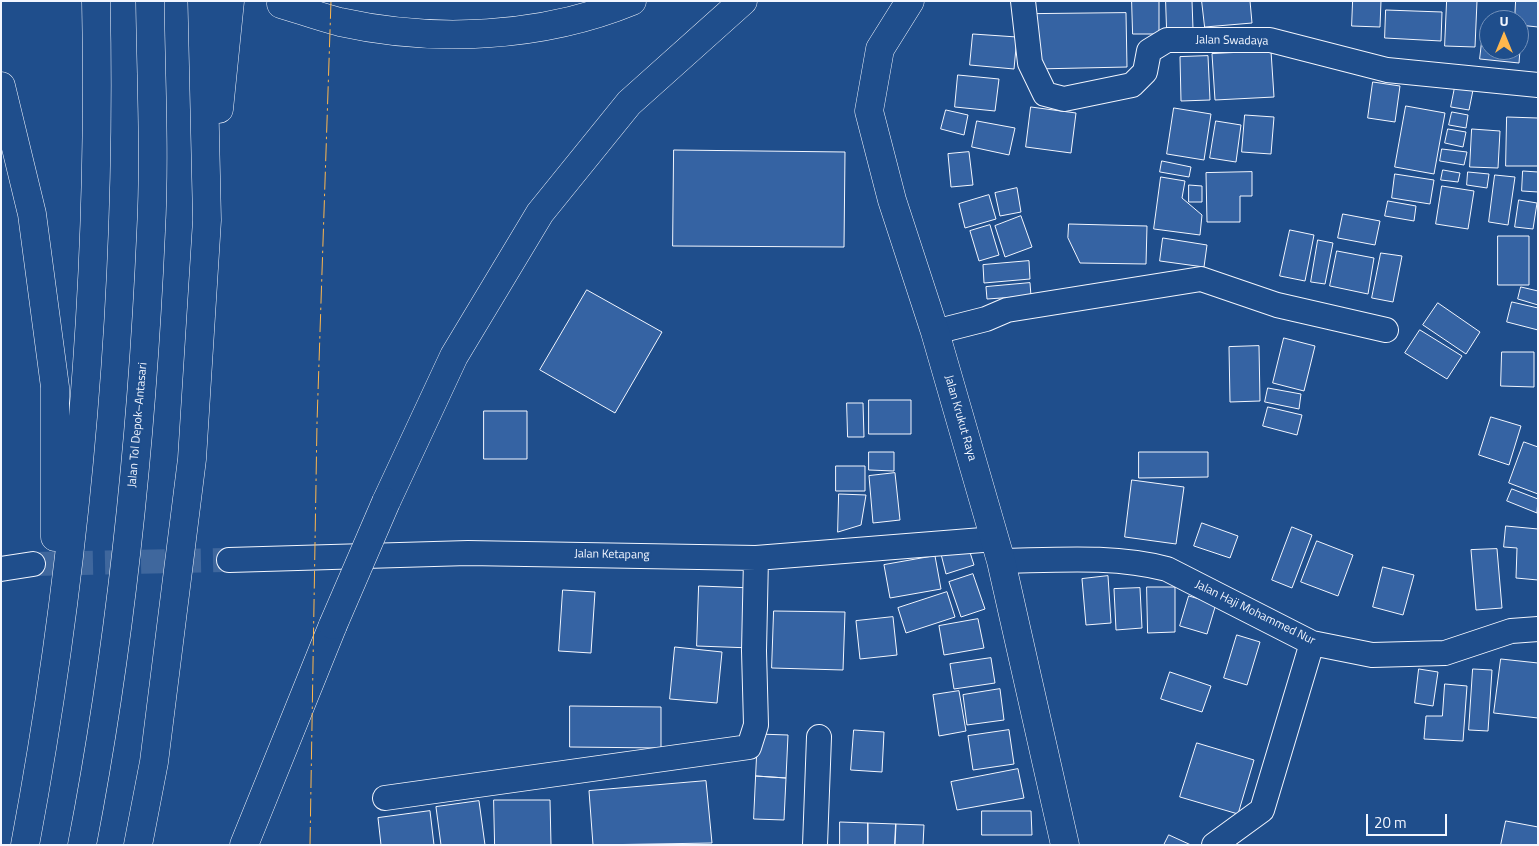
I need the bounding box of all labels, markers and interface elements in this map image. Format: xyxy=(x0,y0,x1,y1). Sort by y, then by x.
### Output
north arrow xyxy=(1479,10,1529,60)
text: U xyxy=(1499,10,1509,31)
street label: Jalan Swadaya xyxy=(1195,33,1269,49)
street label: Jalan Tol Depok–Antasari xyxy=(125,362,151,488)
street label: Jalan Krukut Raya xyxy=(941,373,979,463)
street label: Jalan Ketapang xyxy=(574,547,650,563)
street label: Jalan Haji Mohammed Nur xyxy=(1193,578,1317,648)
scale bar xyxy=(1369,804,1450,836)
text: 20 m xyxy=(1374,811,1407,834)

